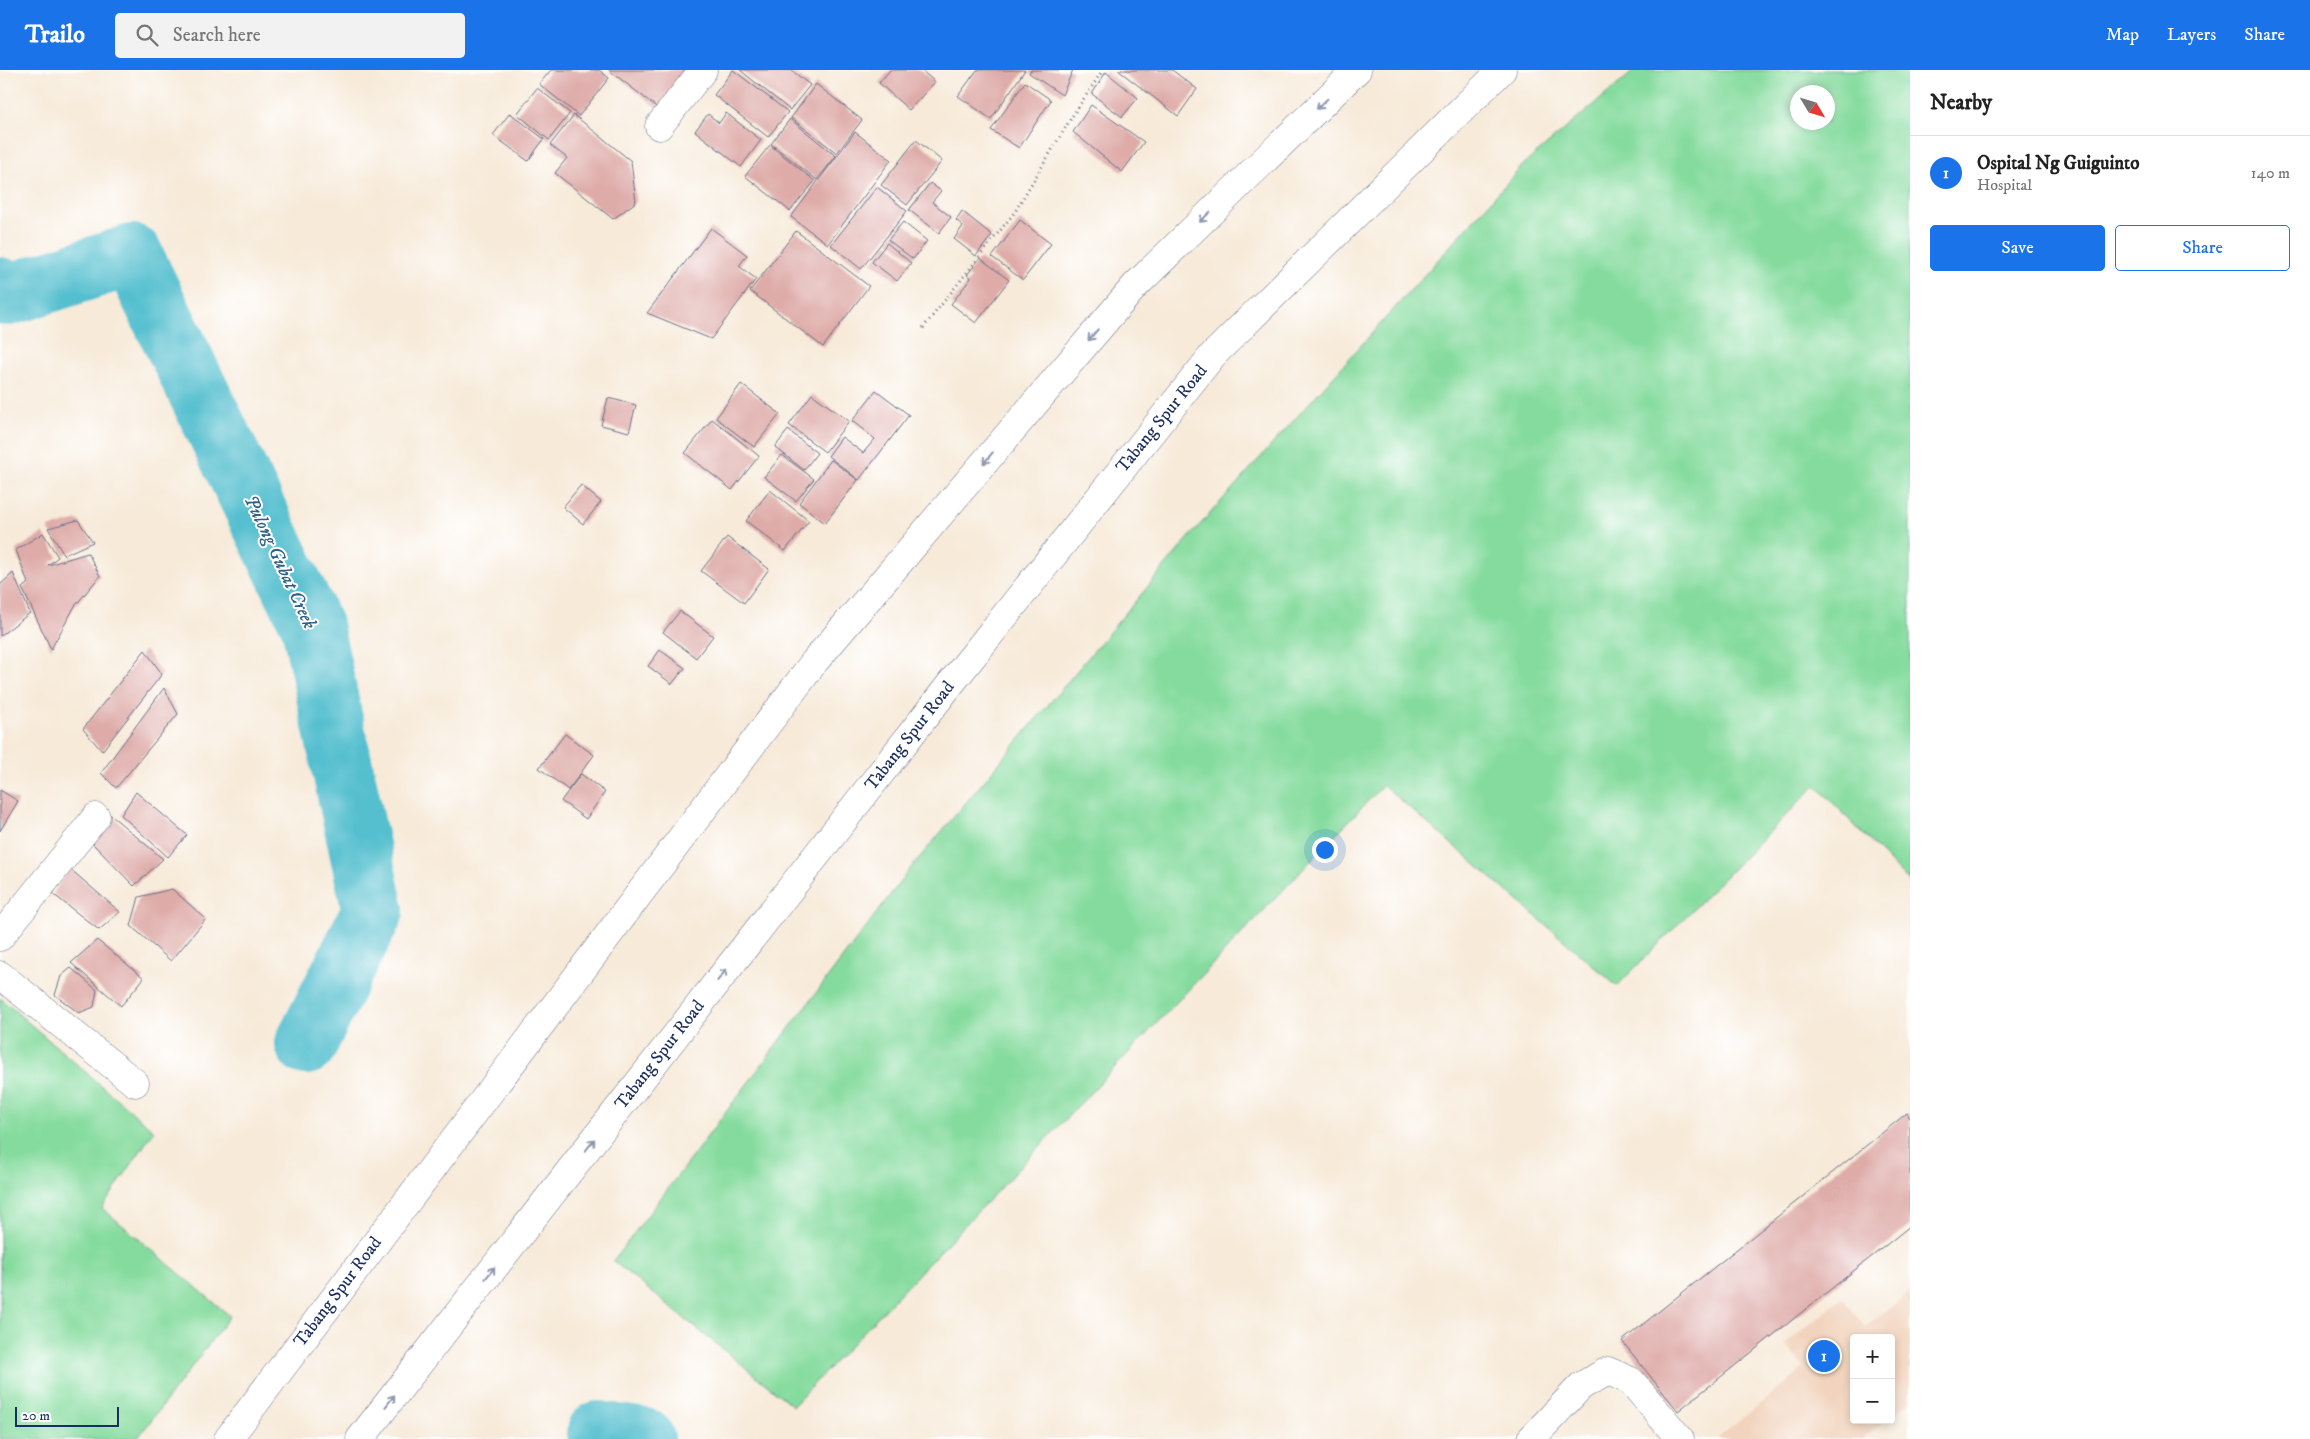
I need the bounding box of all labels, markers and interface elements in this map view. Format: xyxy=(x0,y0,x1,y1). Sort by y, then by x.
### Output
search box xyxy=(115,13,465,58)
text: Trailo xyxy=(25,20,85,50)
icon: search xyxy=(133,21,161,49)
text: Search here xyxy=(173,24,261,47)
text: Map xyxy=(2106,24,2139,46)
text: Layers xyxy=(2167,24,2216,46)
text: Share xyxy=(2244,24,2285,46)
north arrow xyxy=(1790,85,1835,130)
text: Nearby xyxy=(1930,90,1992,116)
one-way arrow xyxy=(1315,98,1328,110)
text: Ospital Ng Guiguinto xyxy=(1977,152,2139,175)
text: 1 xyxy=(1943,163,1949,183)
text: 140 m xyxy=(2251,163,2290,183)
text: Hospital xyxy=(1977,175,2032,195)
one-way arrow xyxy=(1199,211,1211,223)
button: Save xyxy=(1930,225,2105,271)
button: Share xyxy=(2115,225,2290,271)
one-way arrow xyxy=(1087,328,1099,341)
street label: Tabang Spur Road xyxy=(1112,360,1212,478)
one-way arrow xyxy=(982,452,993,465)
water label: Pulong Gubat Creek xyxy=(239,491,321,633)
street label: Tabang Spur Road xyxy=(860,677,960,795)
your location xyxy=(1312,837,1338,863)
one-way arrow xyxy=(717,969,728,982)
street label: Tabang Spur Road xyxy=(610,996,710,1114)
one-way arrow xyxy=(584,1138,595,1151)
street label: Tabang Spur Road xyxy=(289,1232,387,1352)
one-way arrow xyxy=(484,1266,495,1279)
map controls xyxy=(1850,1334,1895,1424)
button: + xyxy=(1850,1334,1895,1379)
pin: 1 xyxy=(1808,1337,1840,1375)
button: − xyxy=(1850,1379,1895,1424)
one-way arrow xyxy=(384,1394,395,1407)
scale bar xyxy=(15,1404,119,1427)
text: 20 m xyxy=(22,1407,50,1425)

